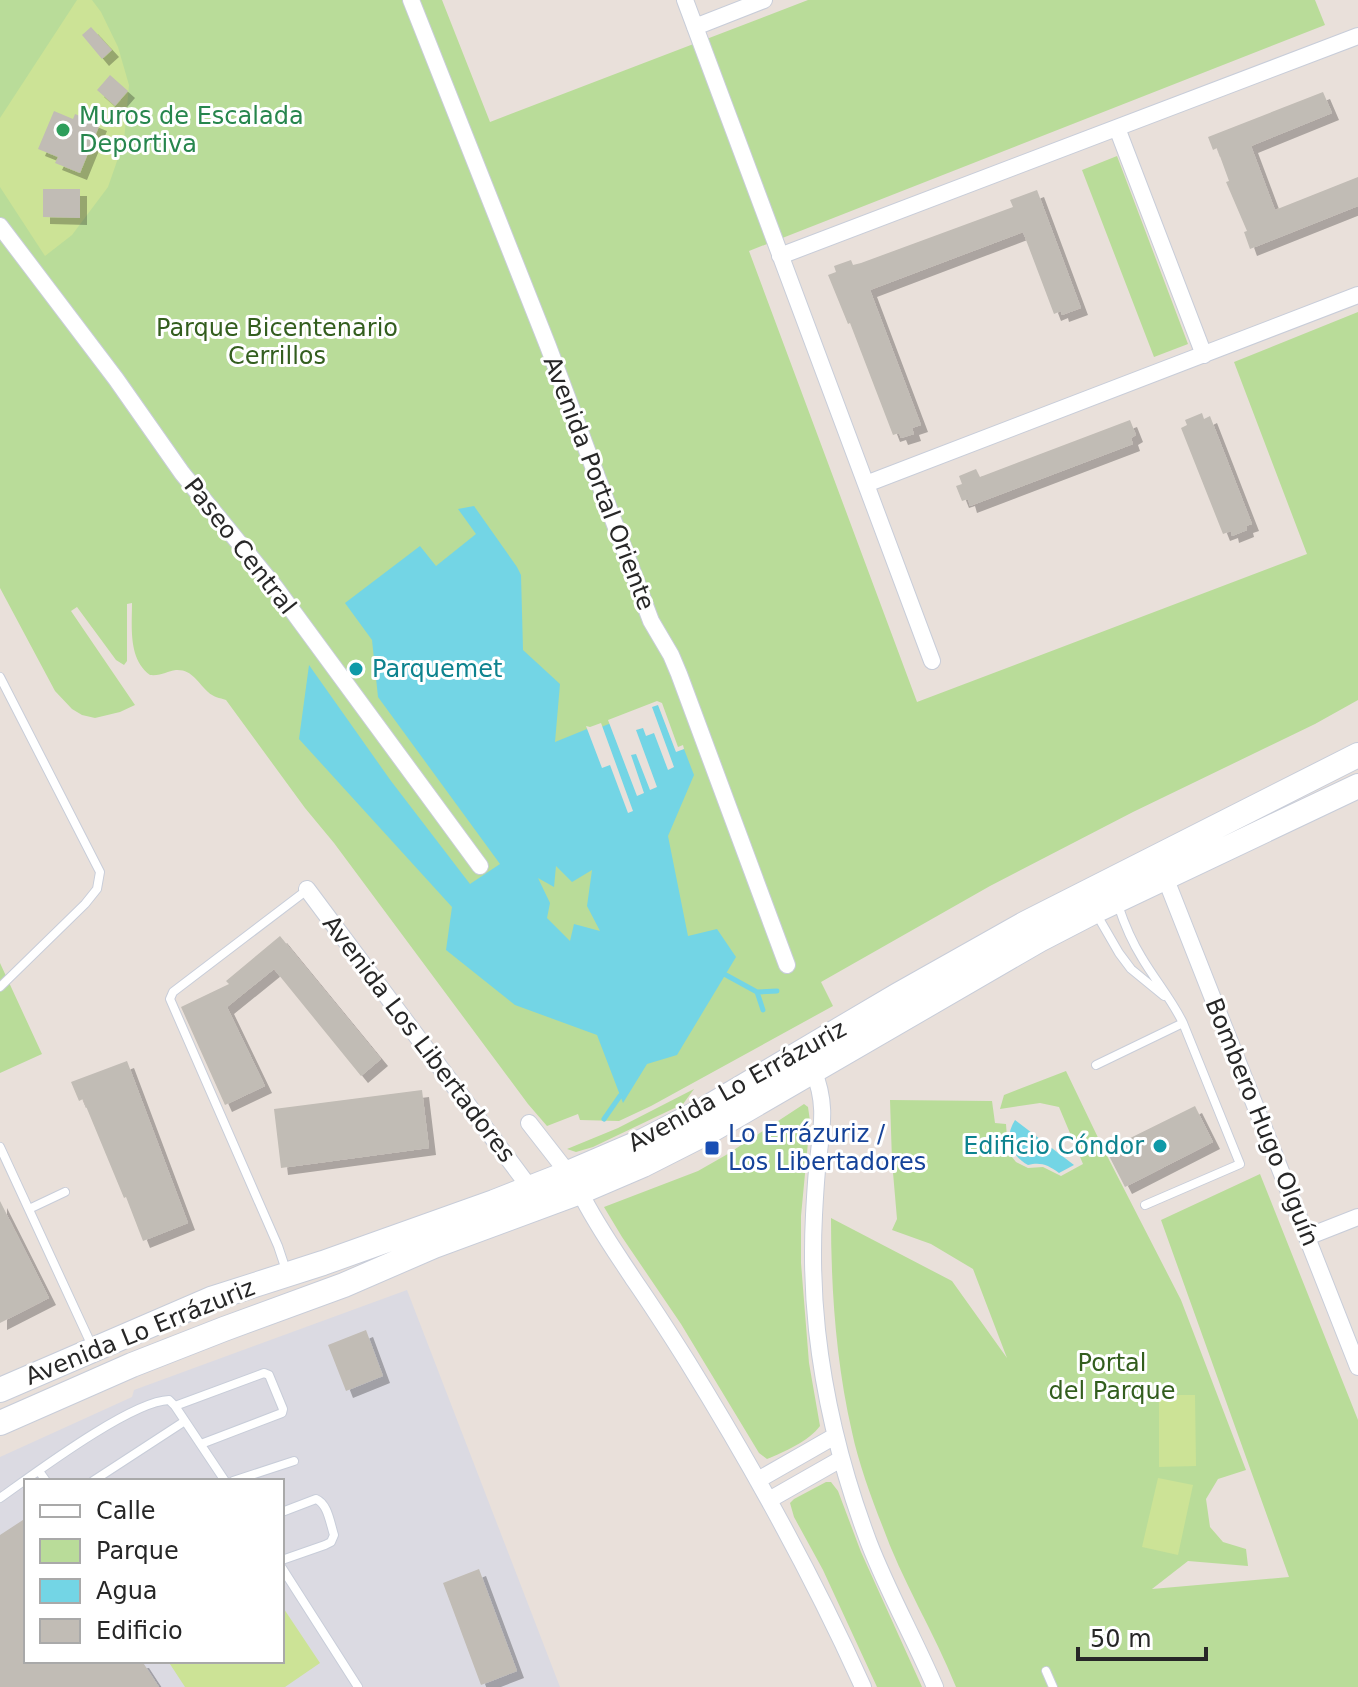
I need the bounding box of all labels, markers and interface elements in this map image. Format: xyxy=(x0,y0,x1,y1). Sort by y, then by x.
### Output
place label: Muros de Escalada Deportiva xyxy=(79,102,304,158)
marker: Muros de Escalada Deportiva xyxy=(54,121,72,139)
park label: Parque Bicentenario Cerrillos xyxy=(156,314,398,370)
street label: Avenida Portal Oriente xyxy=(538,352,660,614)
street label: Paseo Central xyxy=(178,472,302,620)
place label: Parquemet xyxy=(372,655,502,683)
marker: Parquemet xyxy=(347,660,365,678)
street label: Avenida Los Libertadores xyxy=(317,910,521,1168)
street label: Bombero Hugo Olguín xyxy=(1199,994,1325,1250)
street label: Avenida Lo Errázuriz xyxy=(623,1014,851,1158)
place label: Lo Errázuriz / Los Libertadores xyxy=(728,1120,926,1176)
place label: Edificio Cóndor xyxy=(963,1132,1144,1160)
marker: Edificio Cóndor xyxy=(1151,1137,1169,1155)
marker: Lo Errázuriz / Los Libertadores xyxy=(703,1139,721,1157)
street label: Avenida Lo Errázuriz xyxy=(21,1273,259,1391)
park label: Portal del Parque xyxy=(1048,1349,1176,1405)
legend xyxy=(24,1479,284,1663)
text: Calle xyxy=(96,1497,156,1525)
text: Parque xyxy=(96,1537,179,1565)
text: Agua xyxy=(96,1577,158,1605)
scale bar xyxy=(1078,1611,1206,1661)
text: Edificio xyxy=(96,1617,183,1645)
text: 50 m xyxy=(1090,1625,1152,1653)

